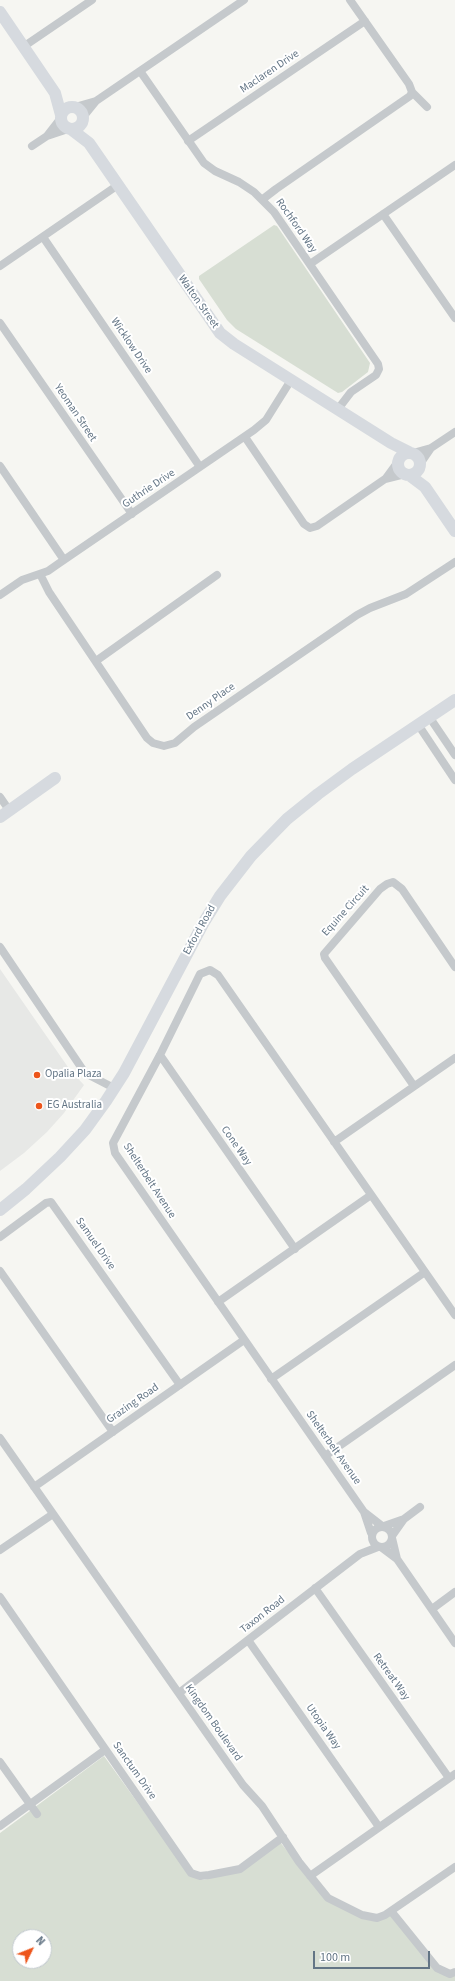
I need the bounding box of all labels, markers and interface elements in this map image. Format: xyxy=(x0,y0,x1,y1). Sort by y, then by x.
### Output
street label: Maclaren Drive xyxy=(238,47,302,97)
street label: Rochford Way xyxy=(272,196,320,256)
street label: Walton Street xyxy=(175,273,221,331)
street label: Wicklow Drive xyxy=(107,316,155,376)
street label: Yeoman Street xyxy=(51,382,99,444)
street label: Guthrie Drive xyxy=(120,467,178,511)
street label: Denny Place xyxy=(184,680,238,724)
street label: Equine Circuit xyxy=(320,883,372,939)
street label: Exford Road xyxy=(181,903,219,957)
place label: Opalia Plaza xyxy=(45,1068,102,1082)
marker: Opalia Plaza xyxy=(32,1070,42,1080)
place label: EG Australia xyxy=(47,1099,102,1113)
marker: EG Australia xyxy=(34,1101,44,1111)
street label: Cone Way xyxy=(218,1124,254,1168)
street label: Shelterbelt Avenue xyxy=(120,1141,178,1221)
street label: Samuel Drive xyxy=(72,1215,118,1273)
street label: Grazing Road xyxy=(104,1381,162,1427)
street label: Shelterbelt Avenue xyxy=(303,1409,363,1487)
street label: Taxon Road xyxy=(238,1593,288,1637)
street label: Retreat Way xyxy=(370,1651,412,1703)
street label: Kingdom Boulevard xyxy=(182,1682,244,1764)
street label: Utopia Way xyxy=(303,1702,343,1752)
street label: Sanctum Drive xyxy=(109,1740,159,1802)
north arrow xyxy=(12,1929,52,1969)
text: N xyxy=(32,1933,48,1949)
scale bar xyxy=(315,1943,432,1969)
text: 100 m xyxy=(320,1949,350,1966)

